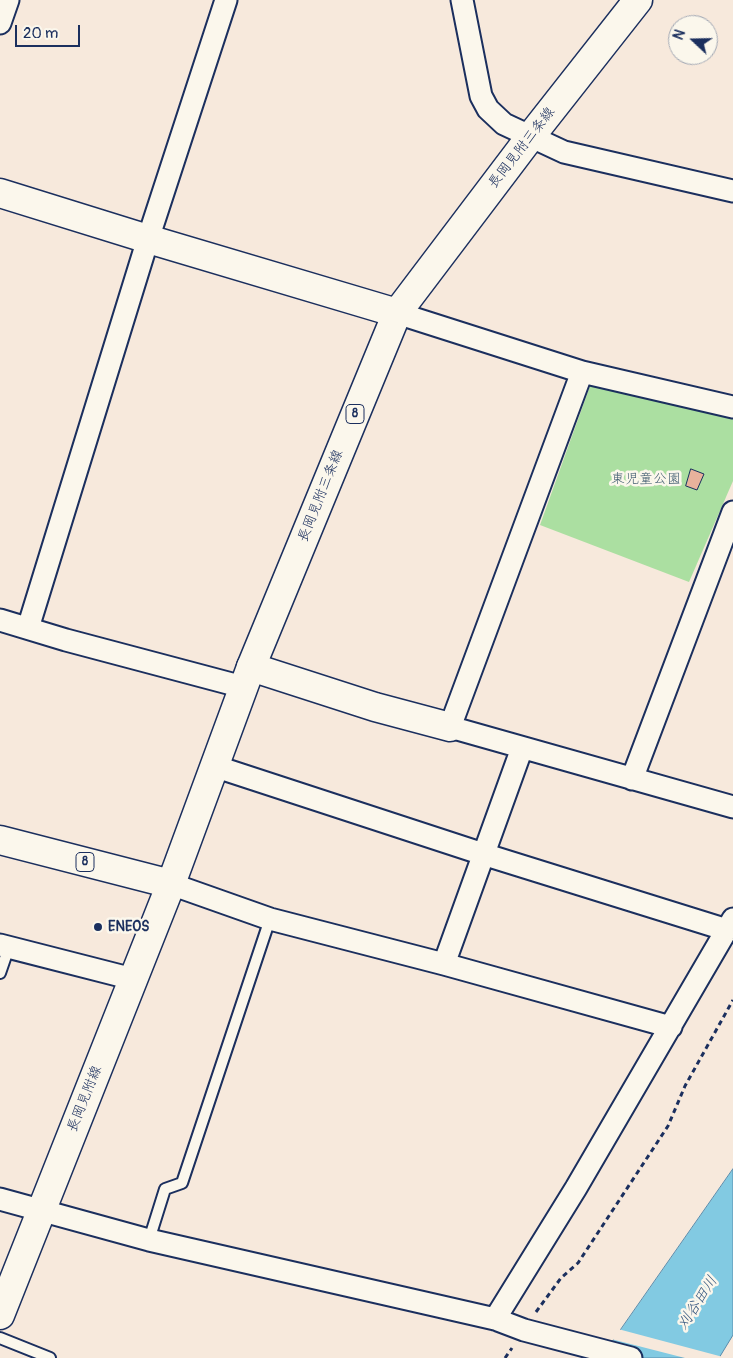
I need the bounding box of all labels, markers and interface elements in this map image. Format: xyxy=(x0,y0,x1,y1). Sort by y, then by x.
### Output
scale bar xyxy=(18,15,82,47)
north arrow xyxy=(668,15,718,65)
text: 20 m xyxy=(23,24,58,43)
text: N xyxy=(670,27,689,42)
street label: 長岡見附三条線 xyxy=(485,104,559,192)
road number: 8 xyxy=(346,404,364,424)
street label: 長岡見附三条線 xyxy=(295,447,347,545)
park label: 東児童公園 xyxy=(611,471,681,487)
road number: 8 xyxy=(76,852,94,872)
place label: ENEOS xyxy=(108,919,149,935)
marker: ENEOS xyxy=(92,921,104,933)
street label: 長岡見附線 xyxy=(64,1063,106,1135)
water label: 刈谷田川 xyxy=(674,1273,722,1333)

